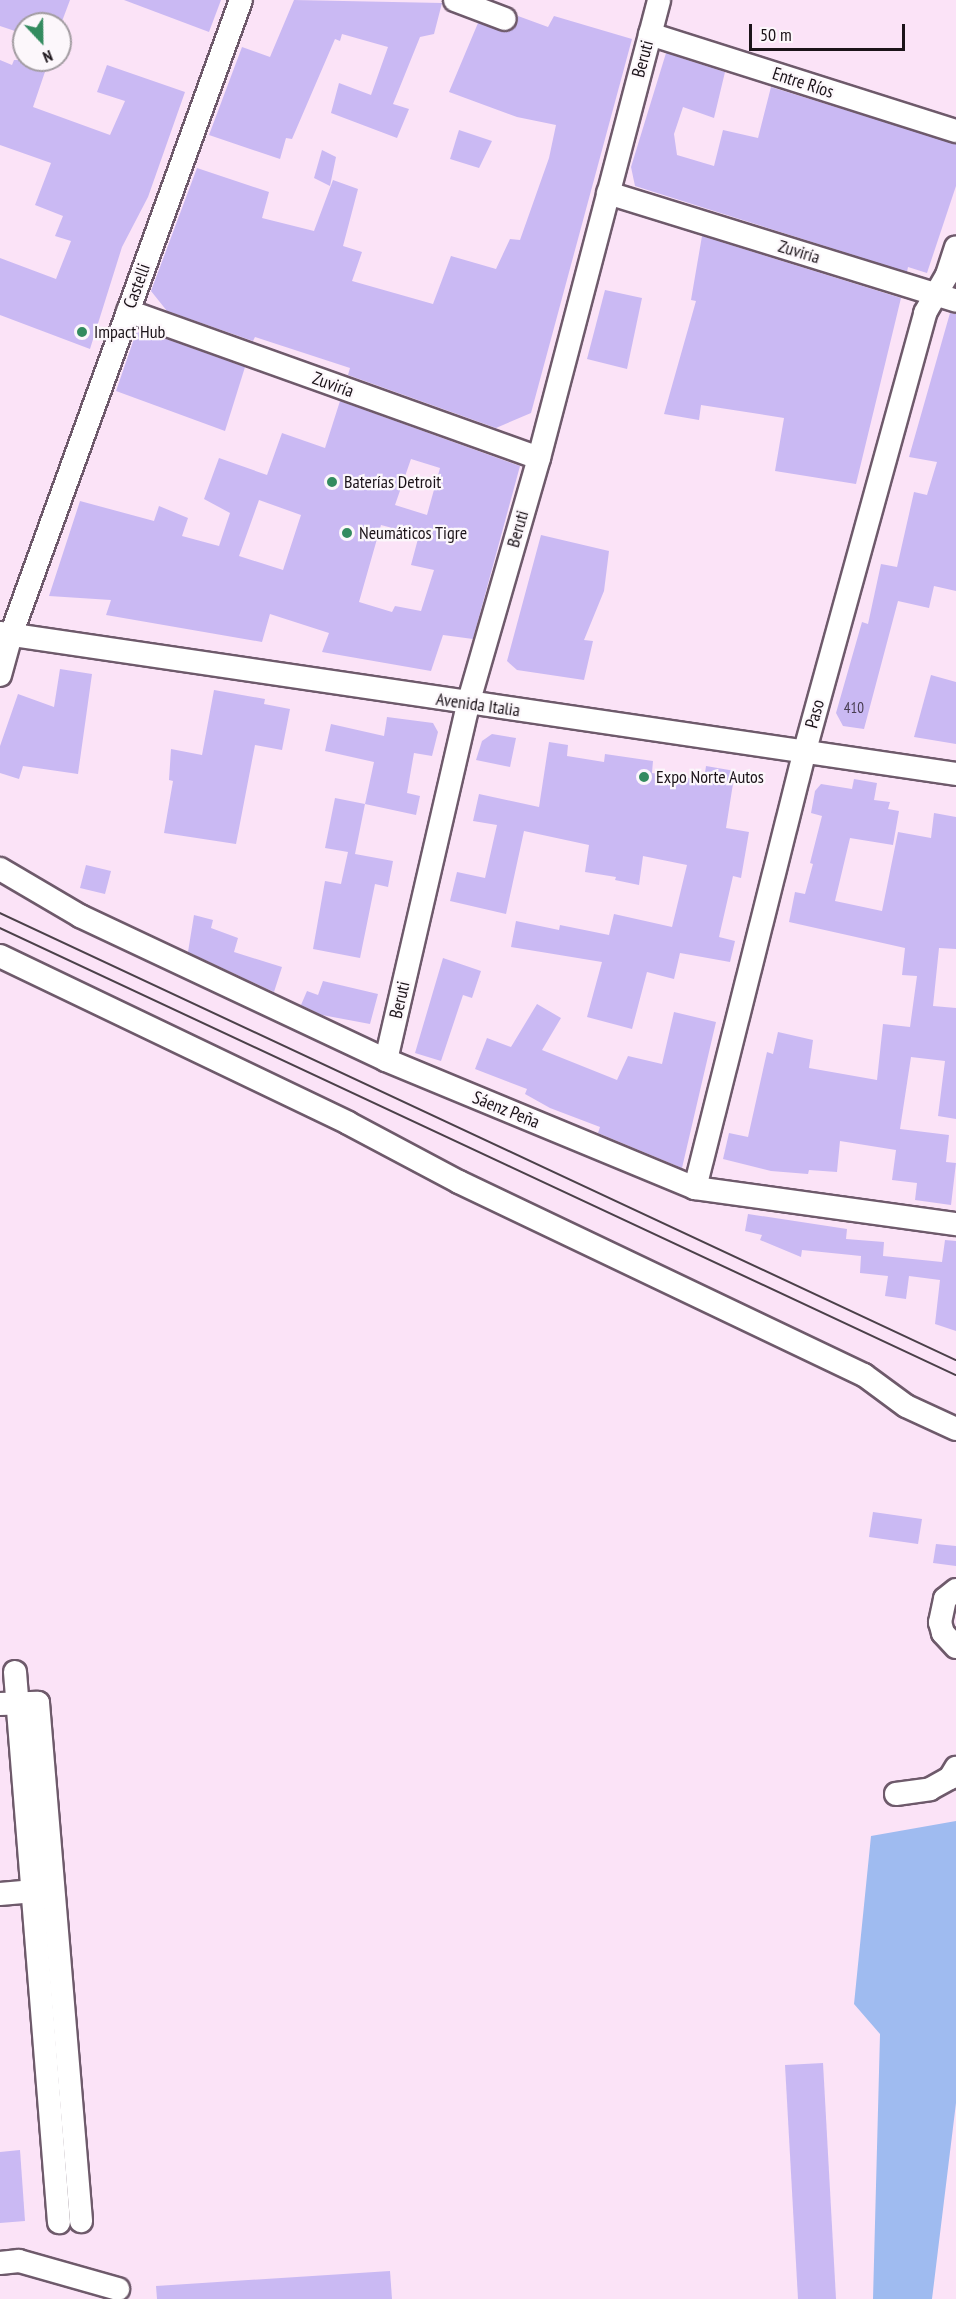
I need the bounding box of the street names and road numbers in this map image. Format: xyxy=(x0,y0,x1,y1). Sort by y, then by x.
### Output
street label: Beruti xyxy=(628,38,658,80)
street label: Entre Ríos xyxy=(770,63,836,103)
street label: Zuviría xyxy=(776,235,822,269)
street label: Castelli xyxy=(119,261,155,311)
street label: Zuviría xyxy=(309,368,357,402)
street label: Beruti xyxy=(502,508,534,550)
street label: Avenida Italia xyxy=(435,688,521,722)
street label: Paso xyxy=(801,697,829,731)
street label: Beruti xyxy=(385,979,415,1021)
street label: Sáenz Peña xyxy=(469,1087,543,1133)

